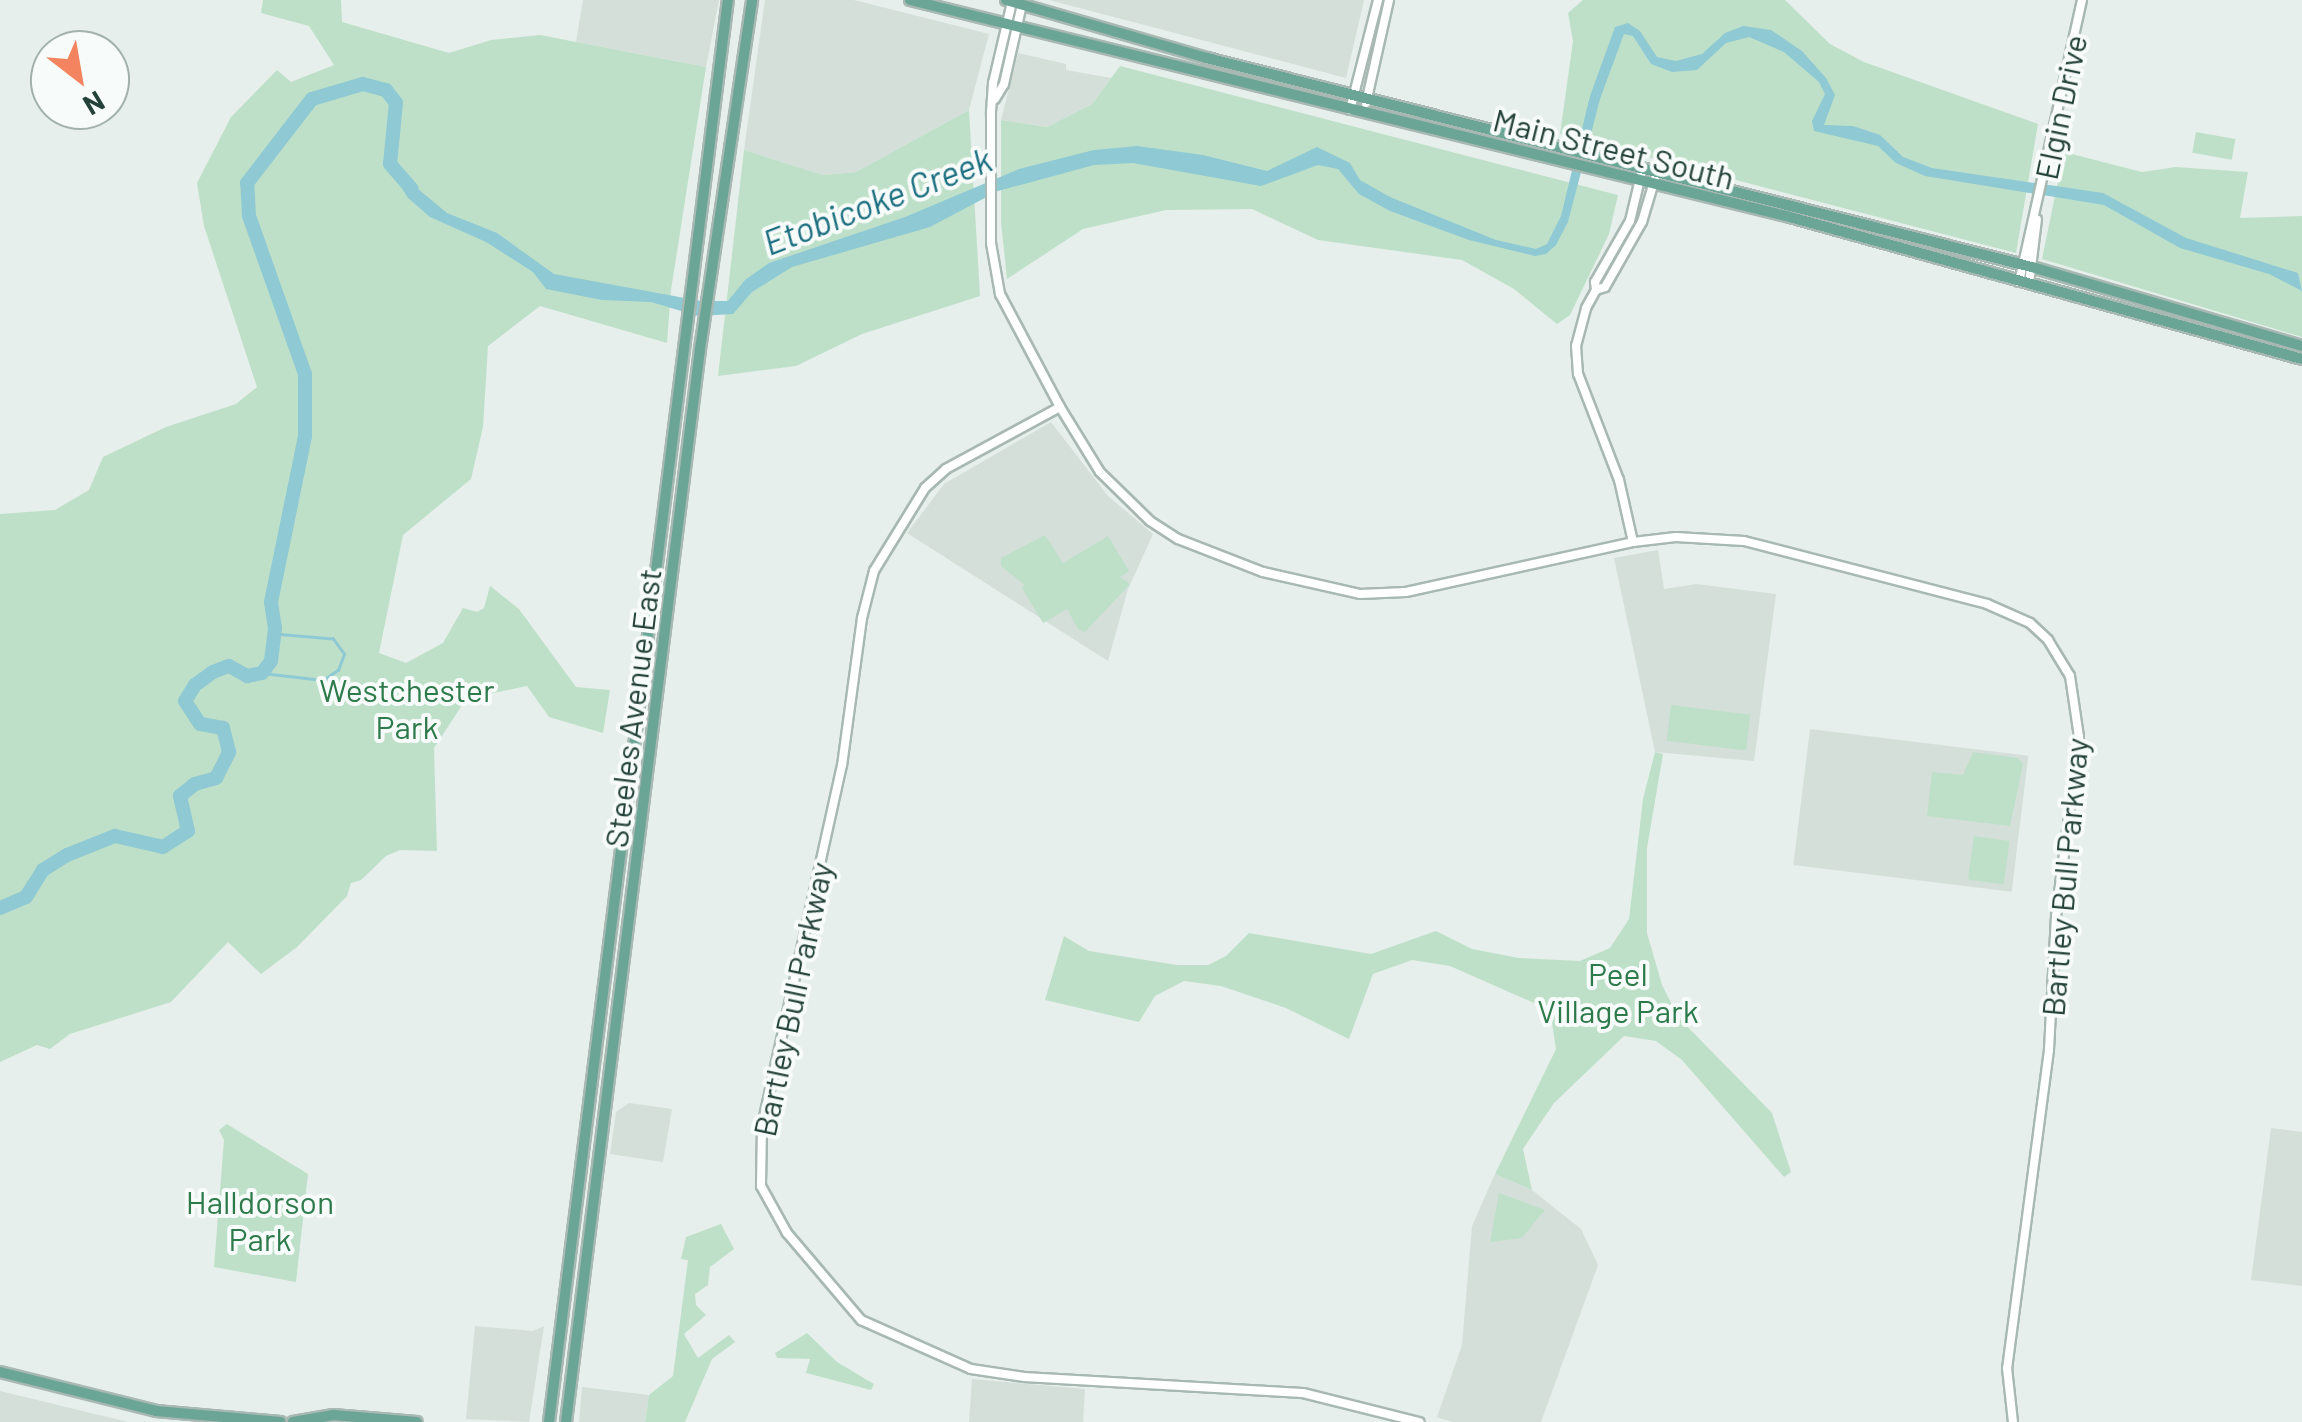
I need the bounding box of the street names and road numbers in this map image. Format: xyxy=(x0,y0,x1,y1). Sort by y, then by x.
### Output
street label: Elgin Drive xyxy=(2026,31,2094,183)
street label: Main Street South xyxy=(1490,99,1738,197)
street label: Steeles Avenue East xyxy=(596,566,668,850)
street label: Bartley Bull Parkway xyxy=(2033,736,2095,1018)
street label: Bartley Bull Parkway xyxy=(744,858,840,1140)

